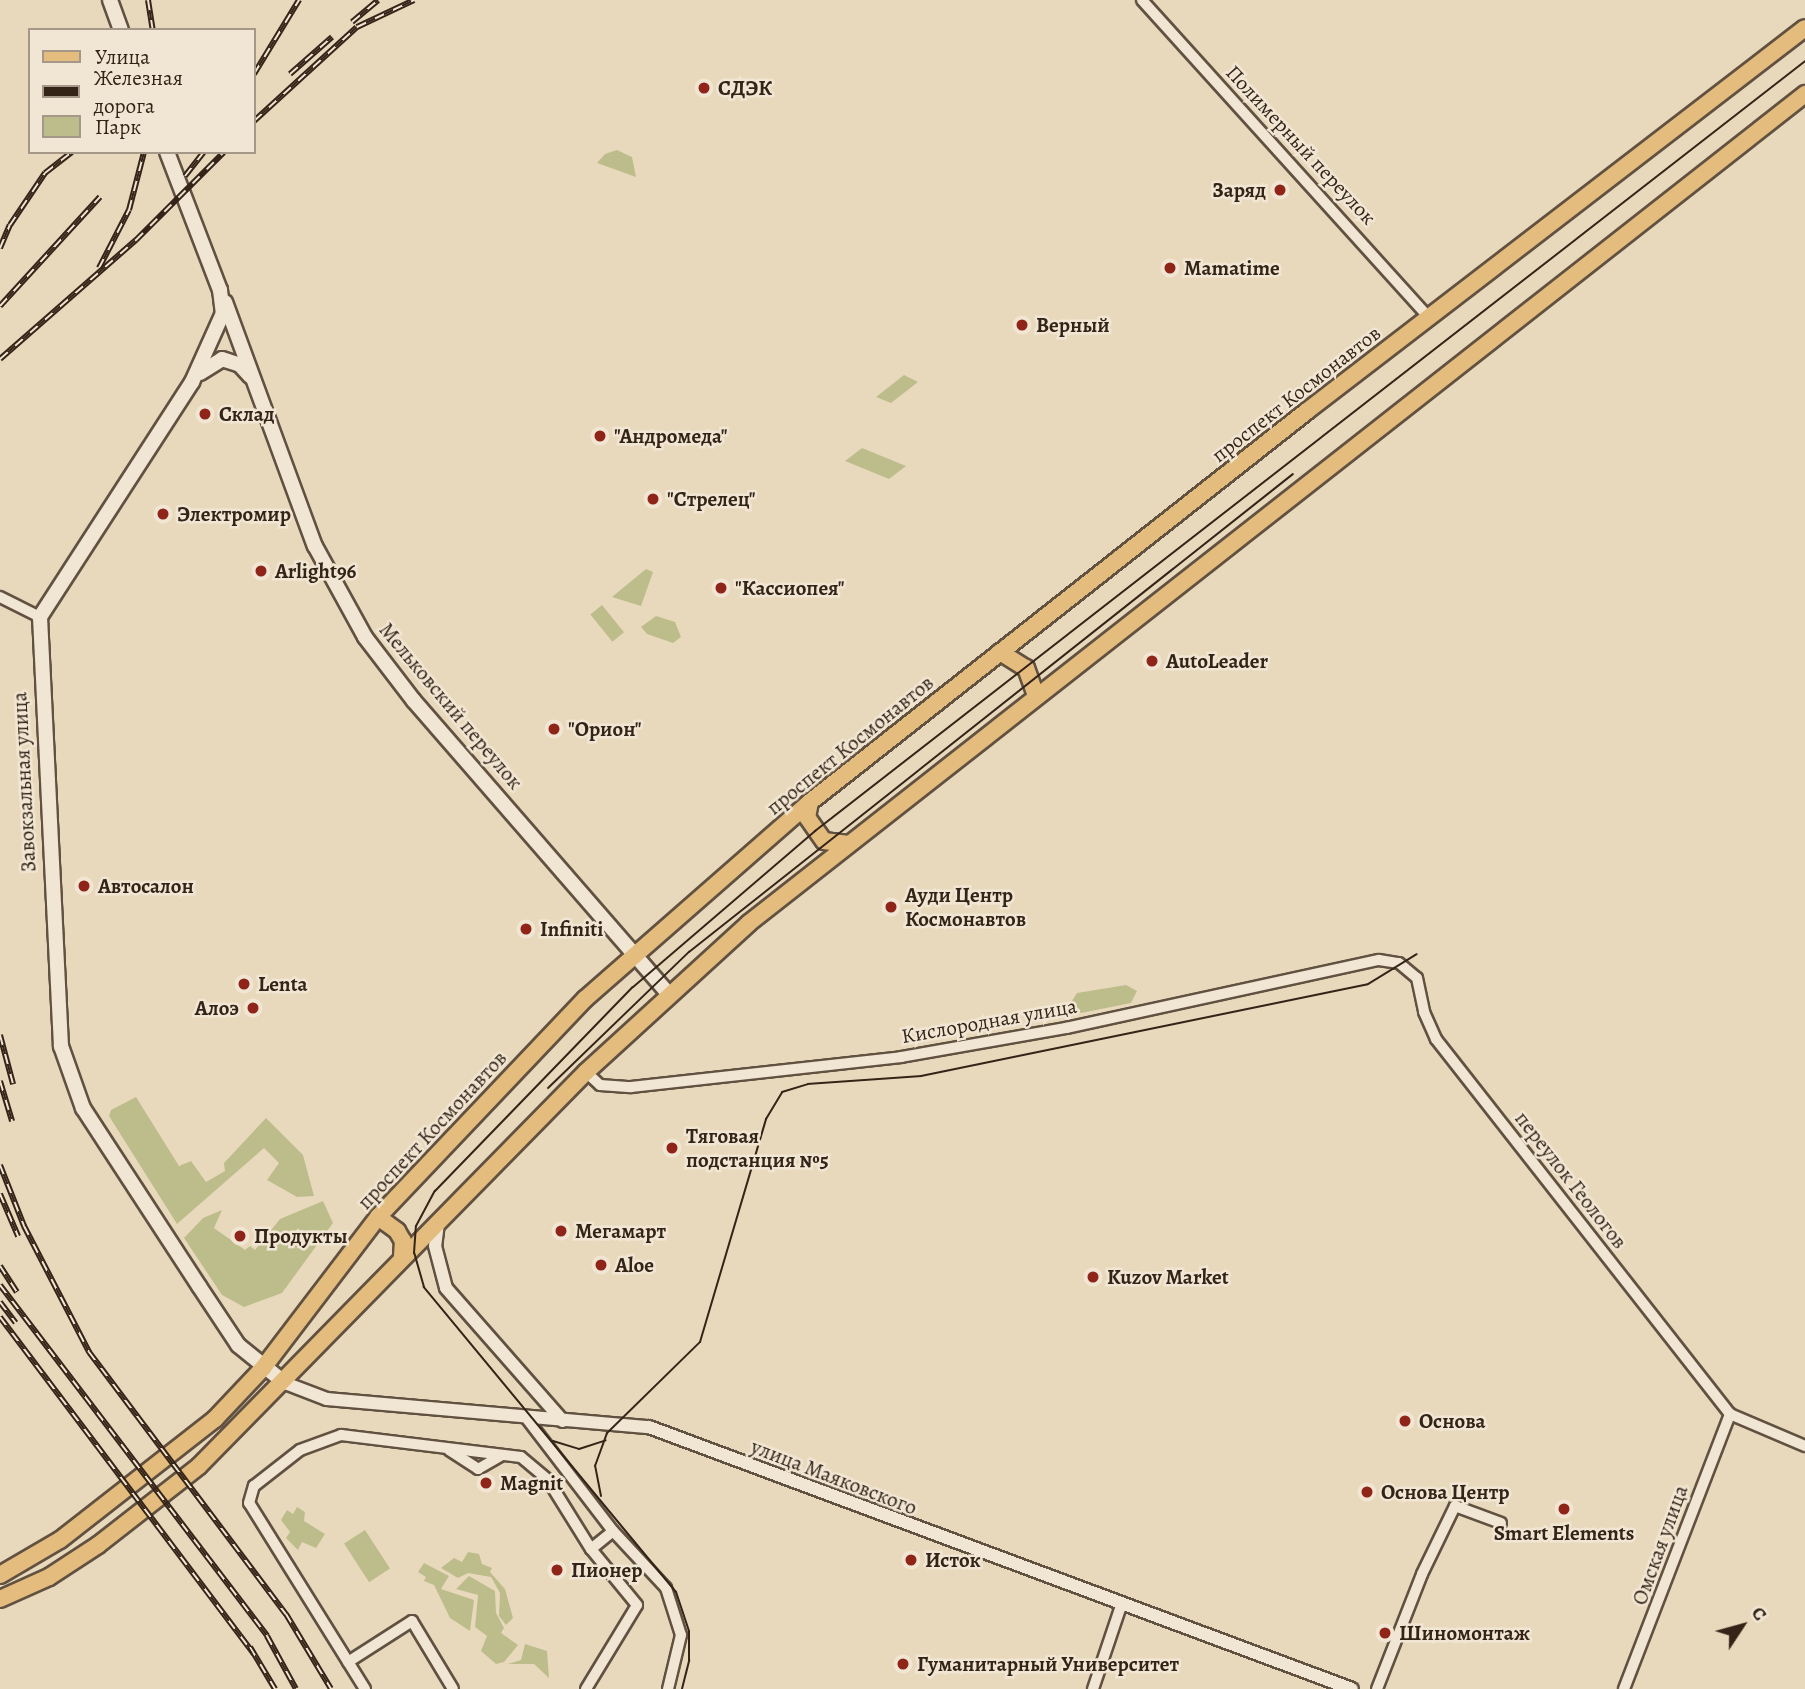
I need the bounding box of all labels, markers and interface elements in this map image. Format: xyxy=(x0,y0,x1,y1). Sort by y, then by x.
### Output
legend xyxy=(28,28,256,154)
text: Улица xyxy=(95,43,150,71)
street label: Полимерный переулок xyxy=(1221,60,1381,230)
text: Железная дорога xyxy=(94,64,183,120)
place label: СДЭК xyxy=(718,75,772,101)
marker: СДЭК xyxy=(696,80,712,96)
text: Парк xyxy=(95,113,141,141)
place label: Заряд xyxy=(1212,177,1266,203)
marker: Заряд xyxy=(1272,182,1288,198)
place label: Mamatime xyxy=(1184,255,1280,281)
marker: Mamatime xyxy=(1162,260,1178,276)
place label: Верный xyxy=(1036,312,1110,338)
marker: Верный xyxy=(1014,317,1030,333)
street label: проспект Космонавтов xyxy=(1206,320,1386,468)
place label: Склад xyxy=(219,401,275,427)
marker: Склад xyxy=(197,406,213,422)
place label: "Андромеда" xyxy=(614,423,728,449)
marker: "Андромеда" xyxy=(592,428,608,444)
place label: "Стрелец" xyxy=(667,486,755,512)
marker: "Стрелец" xyxy=(645,491,661,507)
place label: Электромир xyxy=(177,501,291,527)
marker: Электромир xyxy=(155,506,171,522)
place label: Arlight96 xyxy=(275,558,356,584)
marker: Arlight96 xyxy=(253,563,269,579)
place label: "Кассиопея" xyxy=(735,575,844,601)
marker: "Кассиопея" xyxy=(713,580,729,596)
street label: Мельковский переулок xyxy=(374,617,528,795)
place label: AutoLeader xyxy=(1166,648,1268,674)
marker: AutoLeader xyxy=(1144,653,1160,669)
street label: проспект Космонавтов xyxy=(761,670,939,820)
street label: Завокзальная улица xyxy=(7,691,41,873)
place label: "Орион" xyxy=(568,716,641,742)
marker: "Орион" xyxy=(546,721,562,737)
place label: Автосалон xyxy=(98,873,194,899)
marker: Автосалон xyxy=(76,878,92,894)
place label: Ауди Центр Космонавтов xyxy=(905,882,1026,932)
marker: Ауди Центр Космонавтов xyxy=(883,899,899,915)
place label: Infiniti xyxy=(540,916,603,942)
marker: Infiniti xyxy=(518,921,534,937)
place label: Lenta xyxy=(258,971,308,997)
marker: Lenta xyxy=(236,976,252,992)
street label: Кислородная улица xyxy=(899,993,1079,1049)
place label: Алоэ xyxy=(195,995,239,1021)
marker: Алоэ xyxy=(245,1000,261,1016)
street label: проспект Космонавтов xyxy=(352,1046,512,1214)
street label: переулок Геологов xyxy=(1510,1106,1632,1254)
place label: Тяговая подстанция №5 xyxy=(686,1123,829,1173)
marker: Тяговая подстанция №5 xyxy=(664,1140,680,1156)
place label: Мегамарт xyxy=(575,1218,666,1244)
place label: Продукты xyxy=(254,1223,348,1249)
marker: Мегамарт xyxy=(553,1223,569,1239)
marker: Продукты xyxy=(232,1228,248,1244)
place label: Aloe xyxy=(615,1252,654,1278)
marker: Aloe xyxy=(593,1257,609,1273)
place label: Kuzov Market xyxy=(1107,1264,1229,1290)
marker: Kuzov Market xyxy=(1085,1269,1101,1285)
place label: Основа xyxy=(1419,1408,1485,1434)
marker: Основа xyxy=(1397,1413,1413,1429)
street label: улица Маяковского xyxy=(747,1434,921,1520)
place label: Magnit xyxy=(500,1470,563,1496)
marker: Magnit xyxy=(478,1475,494,1491)
place label: Основа Центр xyxy=(1381,1479,1509,1505)
street label: Омская улица xyxy=(1627,1482,1693,1608)
marker: Основа Центр xyxy=(1359,1484,1375,1500)
marker: Smart Elements xyxy=(1556,1501,1572,1517)
place label: Smart Elements xyxy=(1494,1520,1634,1546)
place label: Исток xyxy=(925,1547,981,1573)
marker: Исток xyxy=(903,1552,919,1568)
place label: Пионер xyxy=(571,1557,642,1583)
marker: Пионер xyxy=(549,1562,565,1578)
north arrow xyxy=(1707,1591,1777,1661)
text: С xyxy=(1745,1601,1773,1626)
place label: Шиномонтаж xyxy=(1399,1620,1530,1646)
marker: Шиномонтаж xyxy=(1377,1625,1393,1641)
place label: Гуманитарный Университет xyxy=(917,1651,1179,1677)
marker: Гуманитарный Университет xyxy=(895,1656,911,1672)

